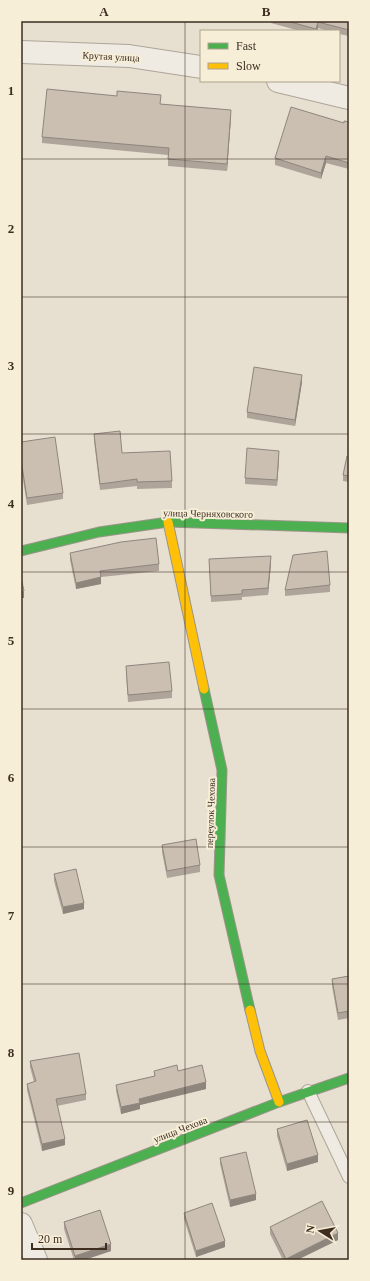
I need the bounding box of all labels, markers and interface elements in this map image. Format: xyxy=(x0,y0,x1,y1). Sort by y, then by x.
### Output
text: A xyxy=(99,4,109,19)
text: B xyxy=(262,4,271,19)
legend xyxy=(200,30,340,82)
text: Fast xyxy=(236,39,257,53)
street label: Крутая улица xyxy=(82,50,140,64)
text: Slow xyxy=(236,59,261,73)
text: 1 xyxy=(8,83,14,98)
text: 2 xyxy=(8,221,14,236)
text: 3 xyxy=(8,358,15,373)
text: 4 xyxy=(8,496,15,511)
street label: улица Черняховского xyxy=(163,507,253,520)
text: 5 xyxy=(8,633,15,648)
text: 6 xyxy=(8,770,15,785)
street label: переулок Чехова xyxy=(204,777,217,848)
text: 7 xyxy=(8,908,15,923)
text: 8 xyxy=(8,1045,15,1060)
street label: улица Чехова xyxy=(152,1114,209,1145)
text: 9 xyxy=(8,1183,15,1198)
north arrow xyxy=(300,1211,340,1251)
text: N xyxy=(304,1224,317,1234)
scale bar xyxy=(32,1225,106,1251)
text: 20 m xyxy=(38,1232,63,1246)

